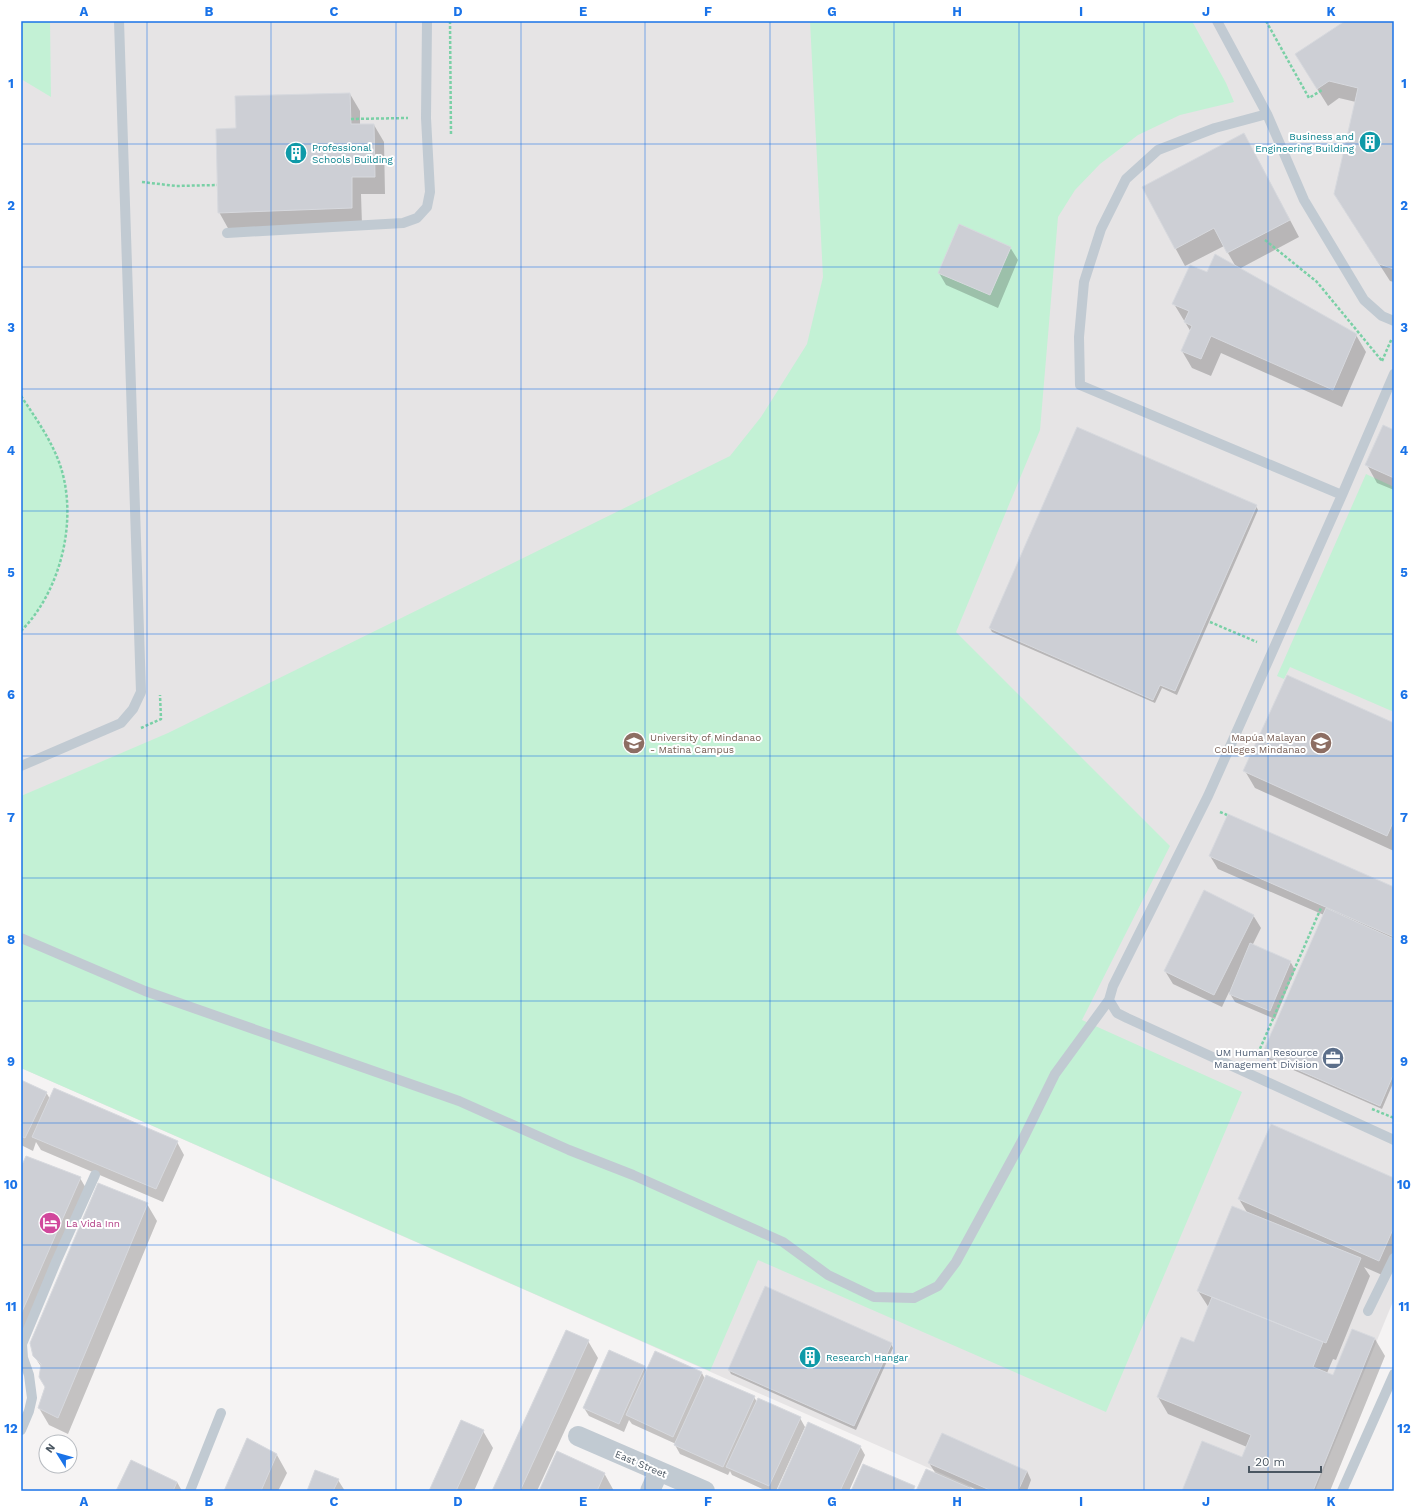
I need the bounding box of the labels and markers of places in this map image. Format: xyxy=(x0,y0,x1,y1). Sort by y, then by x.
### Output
building icon: Business and Engineering Building xyxy=(1357,129,1383,155)
place label: Business and Engineering Building xyxy=(1255,131,1355,154)
building icon: Professional Schools Building xyxy=(283,140,309,166)
place label: Professional Schools Building xyxy=(312,142,393,165)
school or university icon: University of Mindanao - Matina Campus xyxy=(621,730,647,756)
school or university icon: Mapúa Malayan Colleges Mindanao xyxy=(1308,730,1334,756)
place label: University of Mindanao - Matina Campus xyxy=(650,732,761,755)
place label: Mapúa Malayan Colleges Mindanao xyxy=(1214,732,1306,755)
office icon: UM Human Resource Management Division xyxy=(1320,1045,1346,1071)
place label: UM Human Resource Management Division xyxy=(1214,1047,1318,1070)
hotel icon: La Vida Inn xyxy=(37,1210,63,1236)
place label: La Vida Inn xyxy=(66,1218,120,1229)
building icon: Research Hangar xyxy=(797,1344,823,1370)
place label: Research Hangar xyxy=(826,1352,908,1363)

